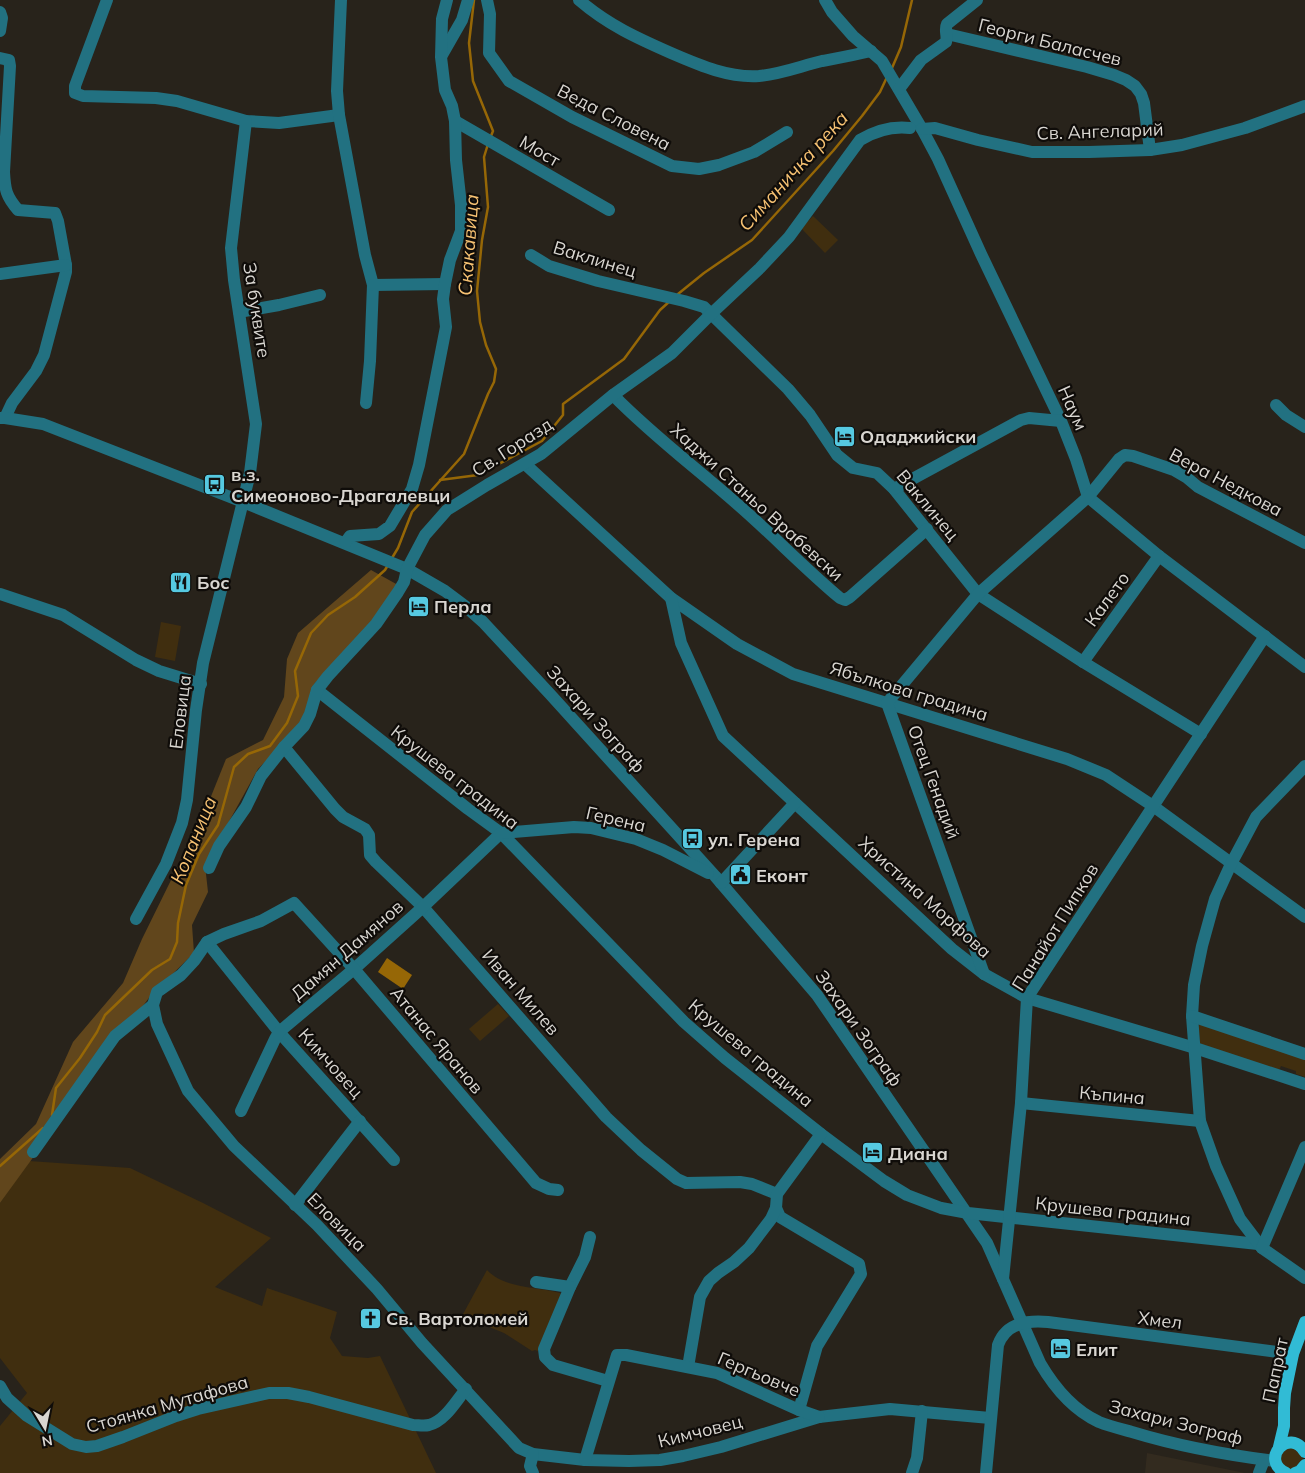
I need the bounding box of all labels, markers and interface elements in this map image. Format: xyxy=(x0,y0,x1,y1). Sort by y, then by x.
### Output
street label: Георги Баласчев xyxy=(976,13,1124,71)
street label: Веда Словена xyxy=(554,79,674,155)
water label: Симаничка река xyxy=(733,106,853,236)
street label: Св. Ангеларий xyxy=(1036,117,1164,145)
street label: Мост xyxy=(516,130,565,172)
water label: Скакавица xyxy=(452,193,484,297)
street label: Ваклинец xyxy=(551,235,639,283)
street label: За буквите xyxy=(238,261,276,359)
street label: Наум xyxy=(1053,382,1093,434)
street label: Св. Горазд xyxy=(467,412,557,482)
street label: Хаджи Станьо Врабевски xyxy=(666,418,848,586)
hotel icon: Одаджийски xyxy=(832,424,856,448)
place label: Одаджийски xyxy=(860,425,976,448)
street label: Вера Недкова xyxy=(1166,443,1286,521)
place label: в.з. Симеоново-Драгалевци xyxy=(231,463,450,507)
street label: Ваклинец xyxy=(892,465,964,545)
bus stop icon: в.з. Симеоново-Драгалевци xyxy=(203,472,227,496)
street label: Калето xyxy=(1079,567,1135,631)
restaurant icon: Бос xyxy=(169,570,193,594)
place label: Бос xyxy=(197,571,230,594)
hotel icon: Перла xyxy=(406,594,430,618)
place label: Перла xyxy=(434,595,492,618)
street label: Ябълкова градина xyxy=(827,656,991,726)
street label: Захари Зограф xyxy=(542,661,650,777)
street label: Еловица xyxy=(164,674,196,750)
street label: Крушева градина xyxy=(386,720,524,834)
street label: Отец Генадий xyxy=(903,722,965,842)
water label: Копаница xyxy=(165,793,221,887)
street label: Герена xyxy=(584,801,648,837)
bus stop icon: ул. Герена xyxy=(680,827,704,851)
place label: ул. Герена xyxy=(708,828,800,851)
street label: Христина Морфова xyxy=(854,831,996,963)
street label: Панайот Пипков xyxy=(1007,859,1103,995)
public building icon: Еконт xyxy=(728,863,752,887)
place label: Еконт xyxy=(756,864,808,887)
street label: Дамян Дамянов xyxy=(286,895,408,1005)
street label: Иван Милев xyxy=(477,944,565,1040)
street label: Захари Зограф xyxy=(810,965,908,1091)
street label: Атанас Яранов xyxy=(385,982,489,1098)
street label: Крушева градина xyxy=(684,994,818,1112)
street label: Кимчовец xyxy=(294,1023,368,1103)
street label: Къпина xyxy=(1078,1081,1146,1109)
hotel icon: Диана xyxy=(860,1141,884,1165)
place label: Диана xyxy=(888,1142,948,1165)
street label: Еловица xyxy=(303,1188,371,1256)
street label: Крушева градина xyxy=(1034,1191,1192,1231)
church icon: Св. Вартоломей xyxy=(358,1306,382,1330)
street label: Хмел xyxy=(1137,1306,1183,1334)
place label: Св. Вартоломей xyxy=(386,1307,528,1330)
street label: Папрат xyxy=(1257,1335,1293,1404)
hotel icon: Елит xyxy=(1048,1337,1072,1361)
place label: Елит xyxy=(1076,1338,1118,1361)
street label: Гергьовче xyxy=(714,1346,804,1402)
street label: Стоянка Мутафова xyxy=(83,1370,251,1438)
street label: Захари Зограф xyxy=(1107,1394,1245,1450)
north arrow xyxy=(20,1403,70,1453)
street label: Кимчовец xyxy=(655,1409,745,1453)
text: N xyxy=(40,1431,54,1451)

